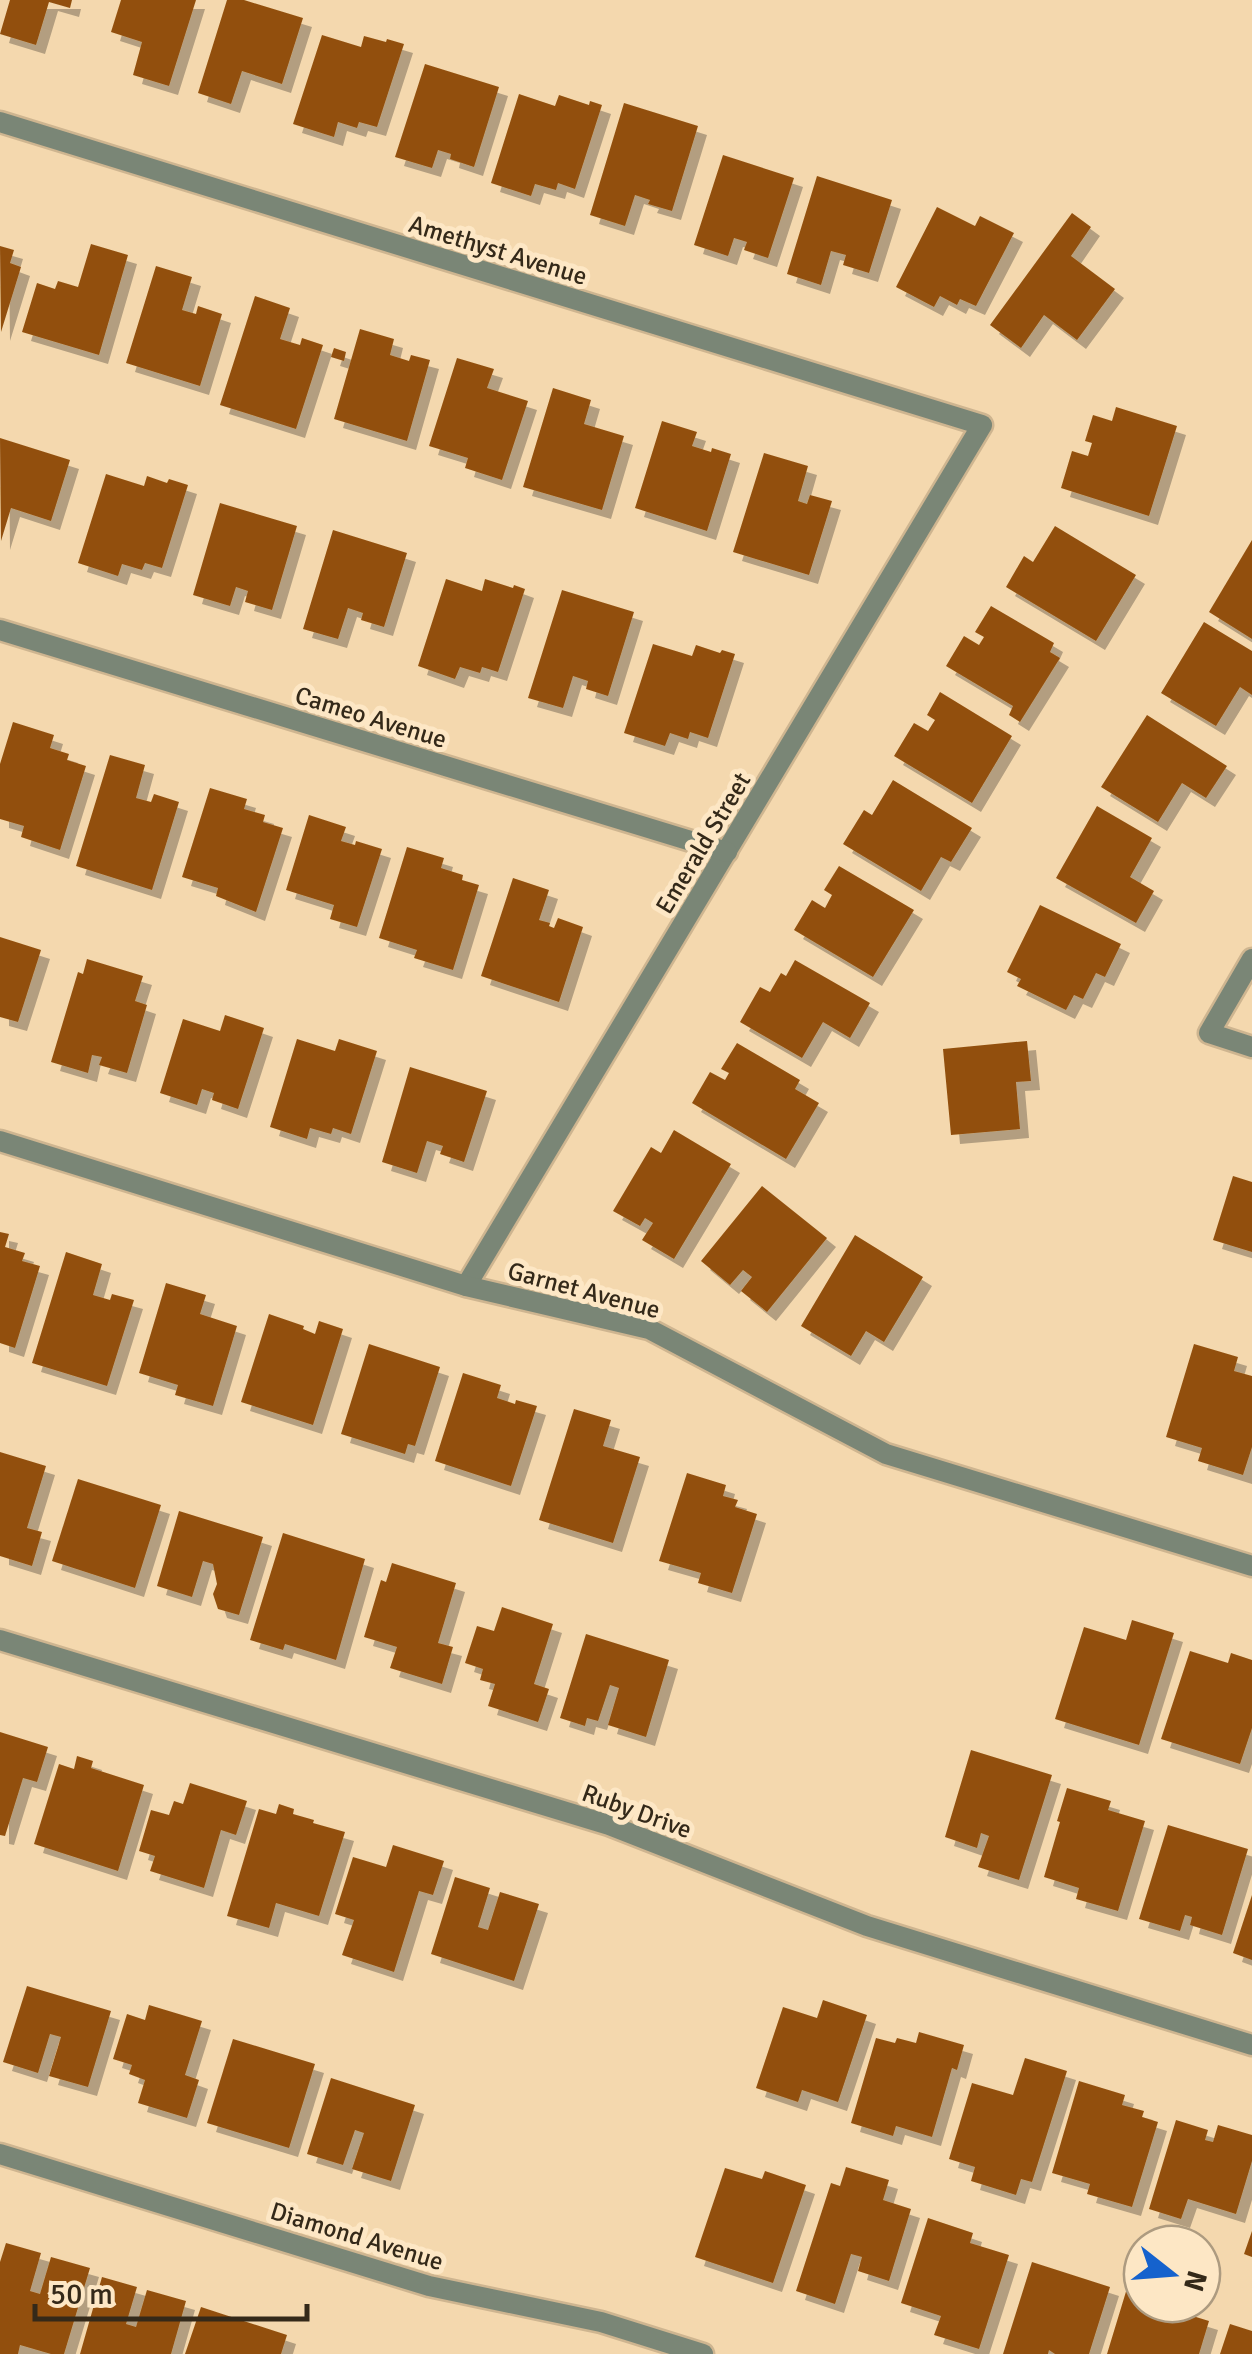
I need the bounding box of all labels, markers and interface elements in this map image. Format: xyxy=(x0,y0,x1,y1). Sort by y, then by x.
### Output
street label: Amethyst Avenue xyxy=(405,208,591,292)
street label: Cameo Avenue xyxy=(292,679,450,755)
street label: Emerald Street xyxy=(649,767,757,919)
street label: Garnet Avenue xyxy=(504,1255,664,1325)
street label: Ruby Drive xyxy=(578,1777,696,1845)
street label: Diamond Avenue xyxy=(267,2195,447,2277)
north arrow xyxy=(1122,2224,1222,2324)
scale bar xyxy=(35,2259,308,2321)
text: N xyxy=(1176,2267,1214,2295)
text: 50 m xyxy=(50,2276,113,2313)

